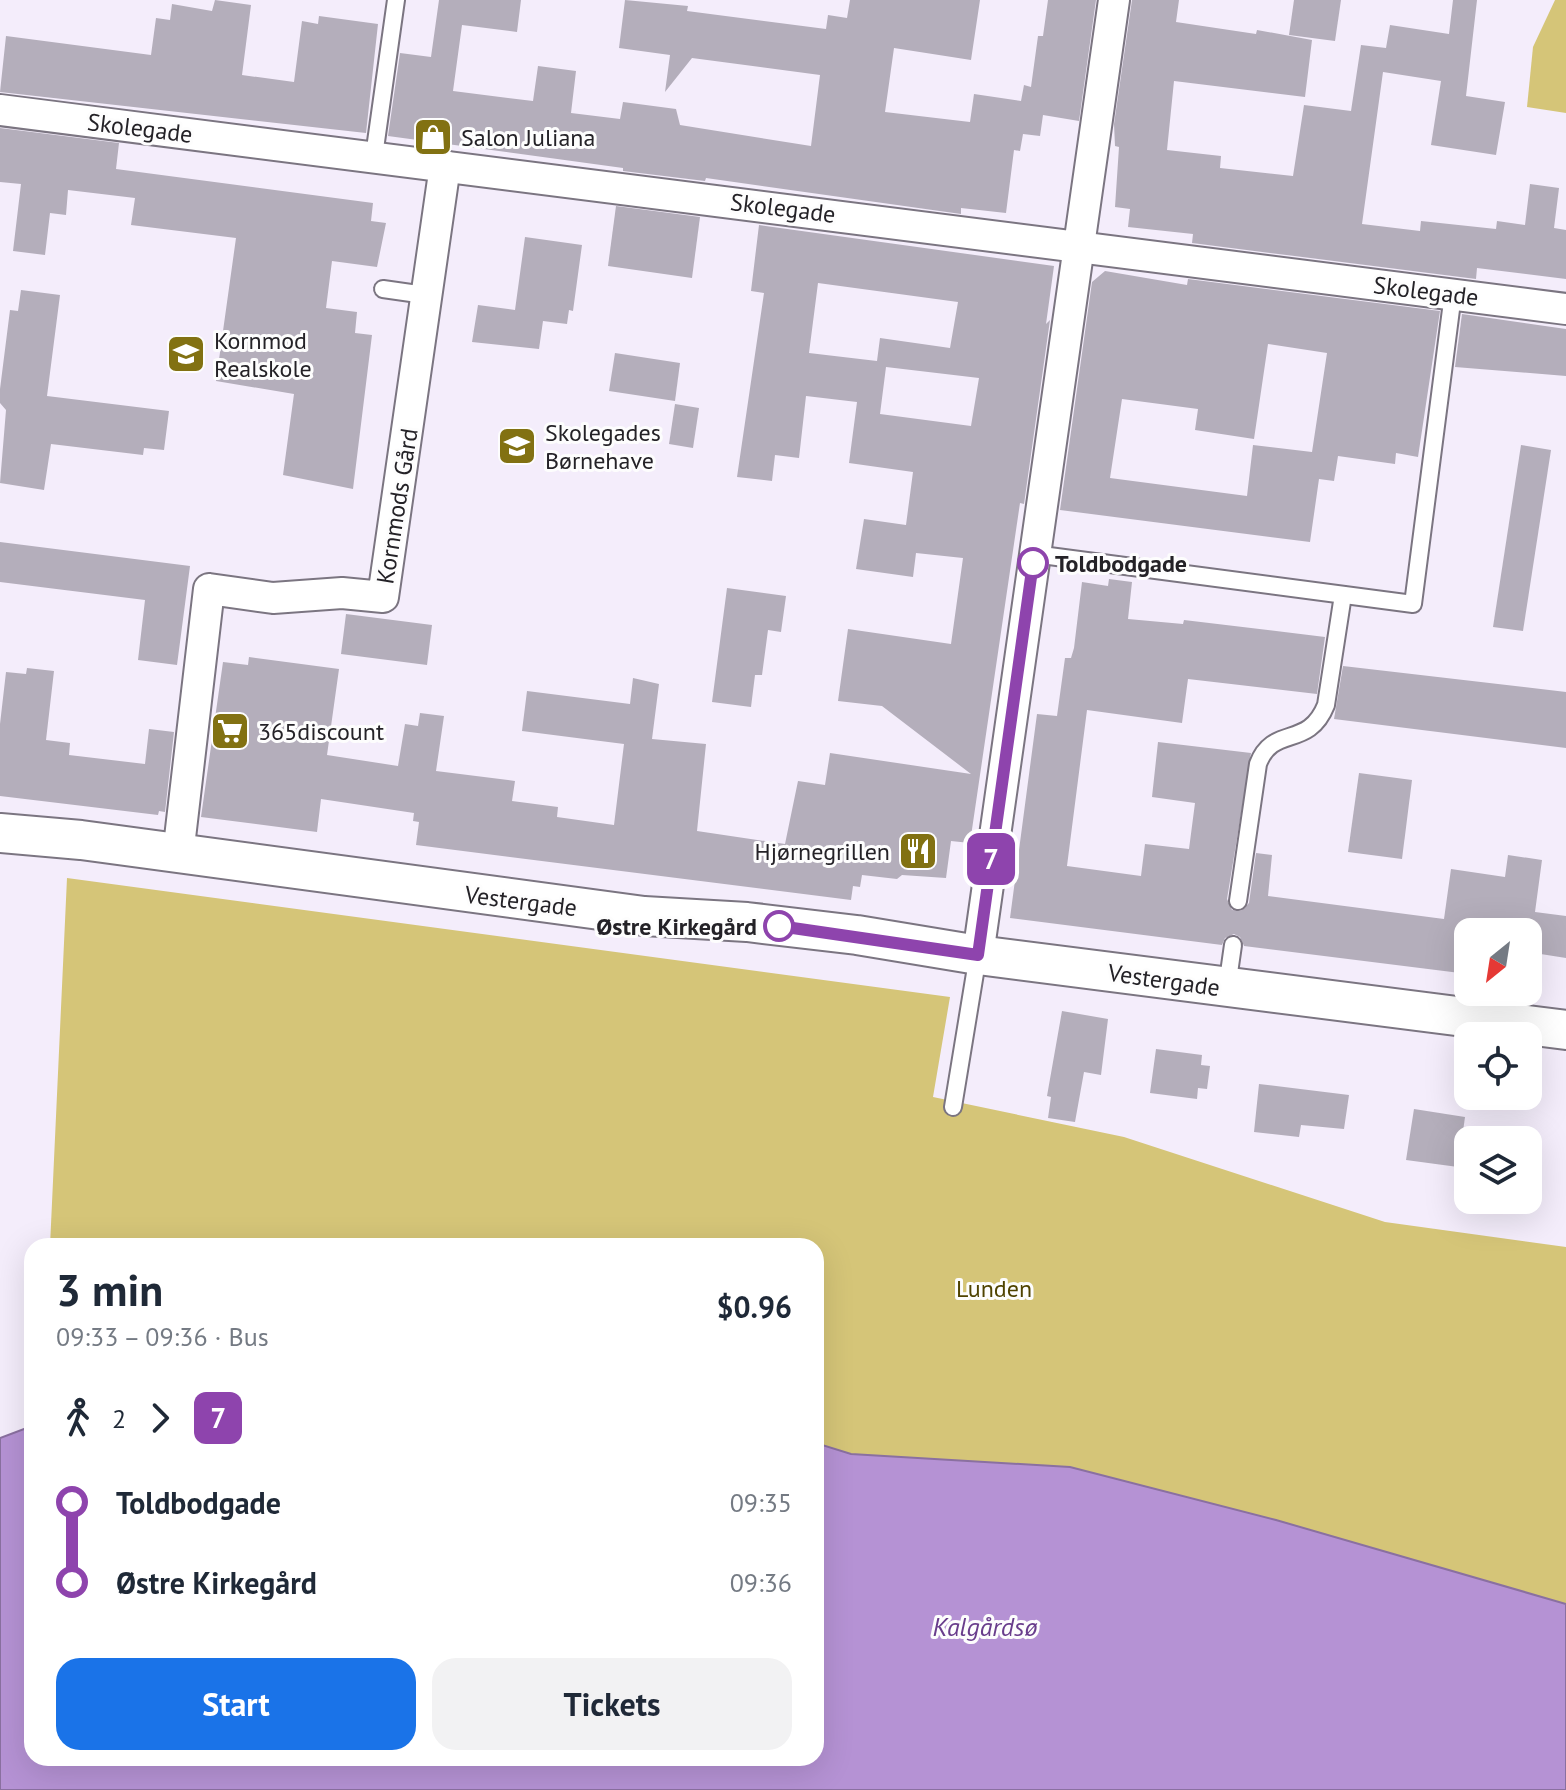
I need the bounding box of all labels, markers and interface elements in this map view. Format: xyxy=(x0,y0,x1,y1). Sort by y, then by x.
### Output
street label: Skolegade xyxy=(86,106,194,150)
shop icon: Salon Juliana xyxy=(412,116,454,158)
place label: Salon Juliana xyxy=(461,122,595,153)
street label: Skolegade xyxy=(729,186,837,230)
street label: Skolegade xyxy=(1372,269,1480,313)
place label: Kornmod Realskole xyxy=(214,325,312,384)
school or university icon: Kornmod Realskole xyxy=(165,333,207,375)
place label: Skolegades Børnehave xyxy=(545,417,661,476)
school or university icon: Skolegades Børnehave xyxy=(496,425,538,467)
street label: Kornmods Gård xyxy=(369,426,425,586)
marker: Toldbodgade xyxy=(1018,548,1048,578)
place label: Toldbodgade xyxy=(1055,548,1187,579)
supermarket icon: 365discount xyxy=(209,710,251,752)
place label: 365discount xyxy=(258,716,384,747)
restaurant icon: Hjørnegrillen xyxy=(897,830,939,872)
line badge: 7 xyxy=(965,833,1017,885)
place label: Hjørnegrillen xyxy=(755,836,890,867)
text: 7 xyxy=(983,840,999,877)
street label: Vestergade xyxy=(462,879,579,923)
place label: Østre Kirkegård xyxy=(596,911,757,942)
marker: Østre Kirkegård xyxy=(764,911,794,941)
north arrow xyxy=(1454,918,1542,1006)
map controls xyxy=(1454,918,1542,1214)
street label: Vestergade xyxy=(1105,957,1222,1003)
button: locate xyxy=(1454,1022,1542,1110)
button: layers xyxy=(1454,1126,1542,1214)
text: 3 min xyxy=(56,1261,163,1318)
park label: Lunden xyxy=(956,1273,1032,1304)
text: $0.96 xyxy=(717,1287,792,1326)
text: 09:33 – 09:36 · Bus xyxy=(56,1320,269,1353)
icon: walk xyxy=(56,1396,100,1440)
icon: forward xyxy=(138,1396,182,1440)
text: 7 xyxy=(210,1399,226,1436)
text: 2 xyxy=(112,1402,126,1435)
text: Toldbodgade xyxy=(116,1483,281,1522)
text: 09:35 xyxy=(730,1486,792,1519)
text: Østre Kirkegård xyxy=(116,1563,317,1602)
text: 09:36 xyxy=(730,1566,792,1599)
water label: Kalgårdsø xyxy=(933,1610,1037,1643)
button: Start xyxy=(56,1658,416,1750)
button: Tickets xyxy=(432,1658,792,1750)

